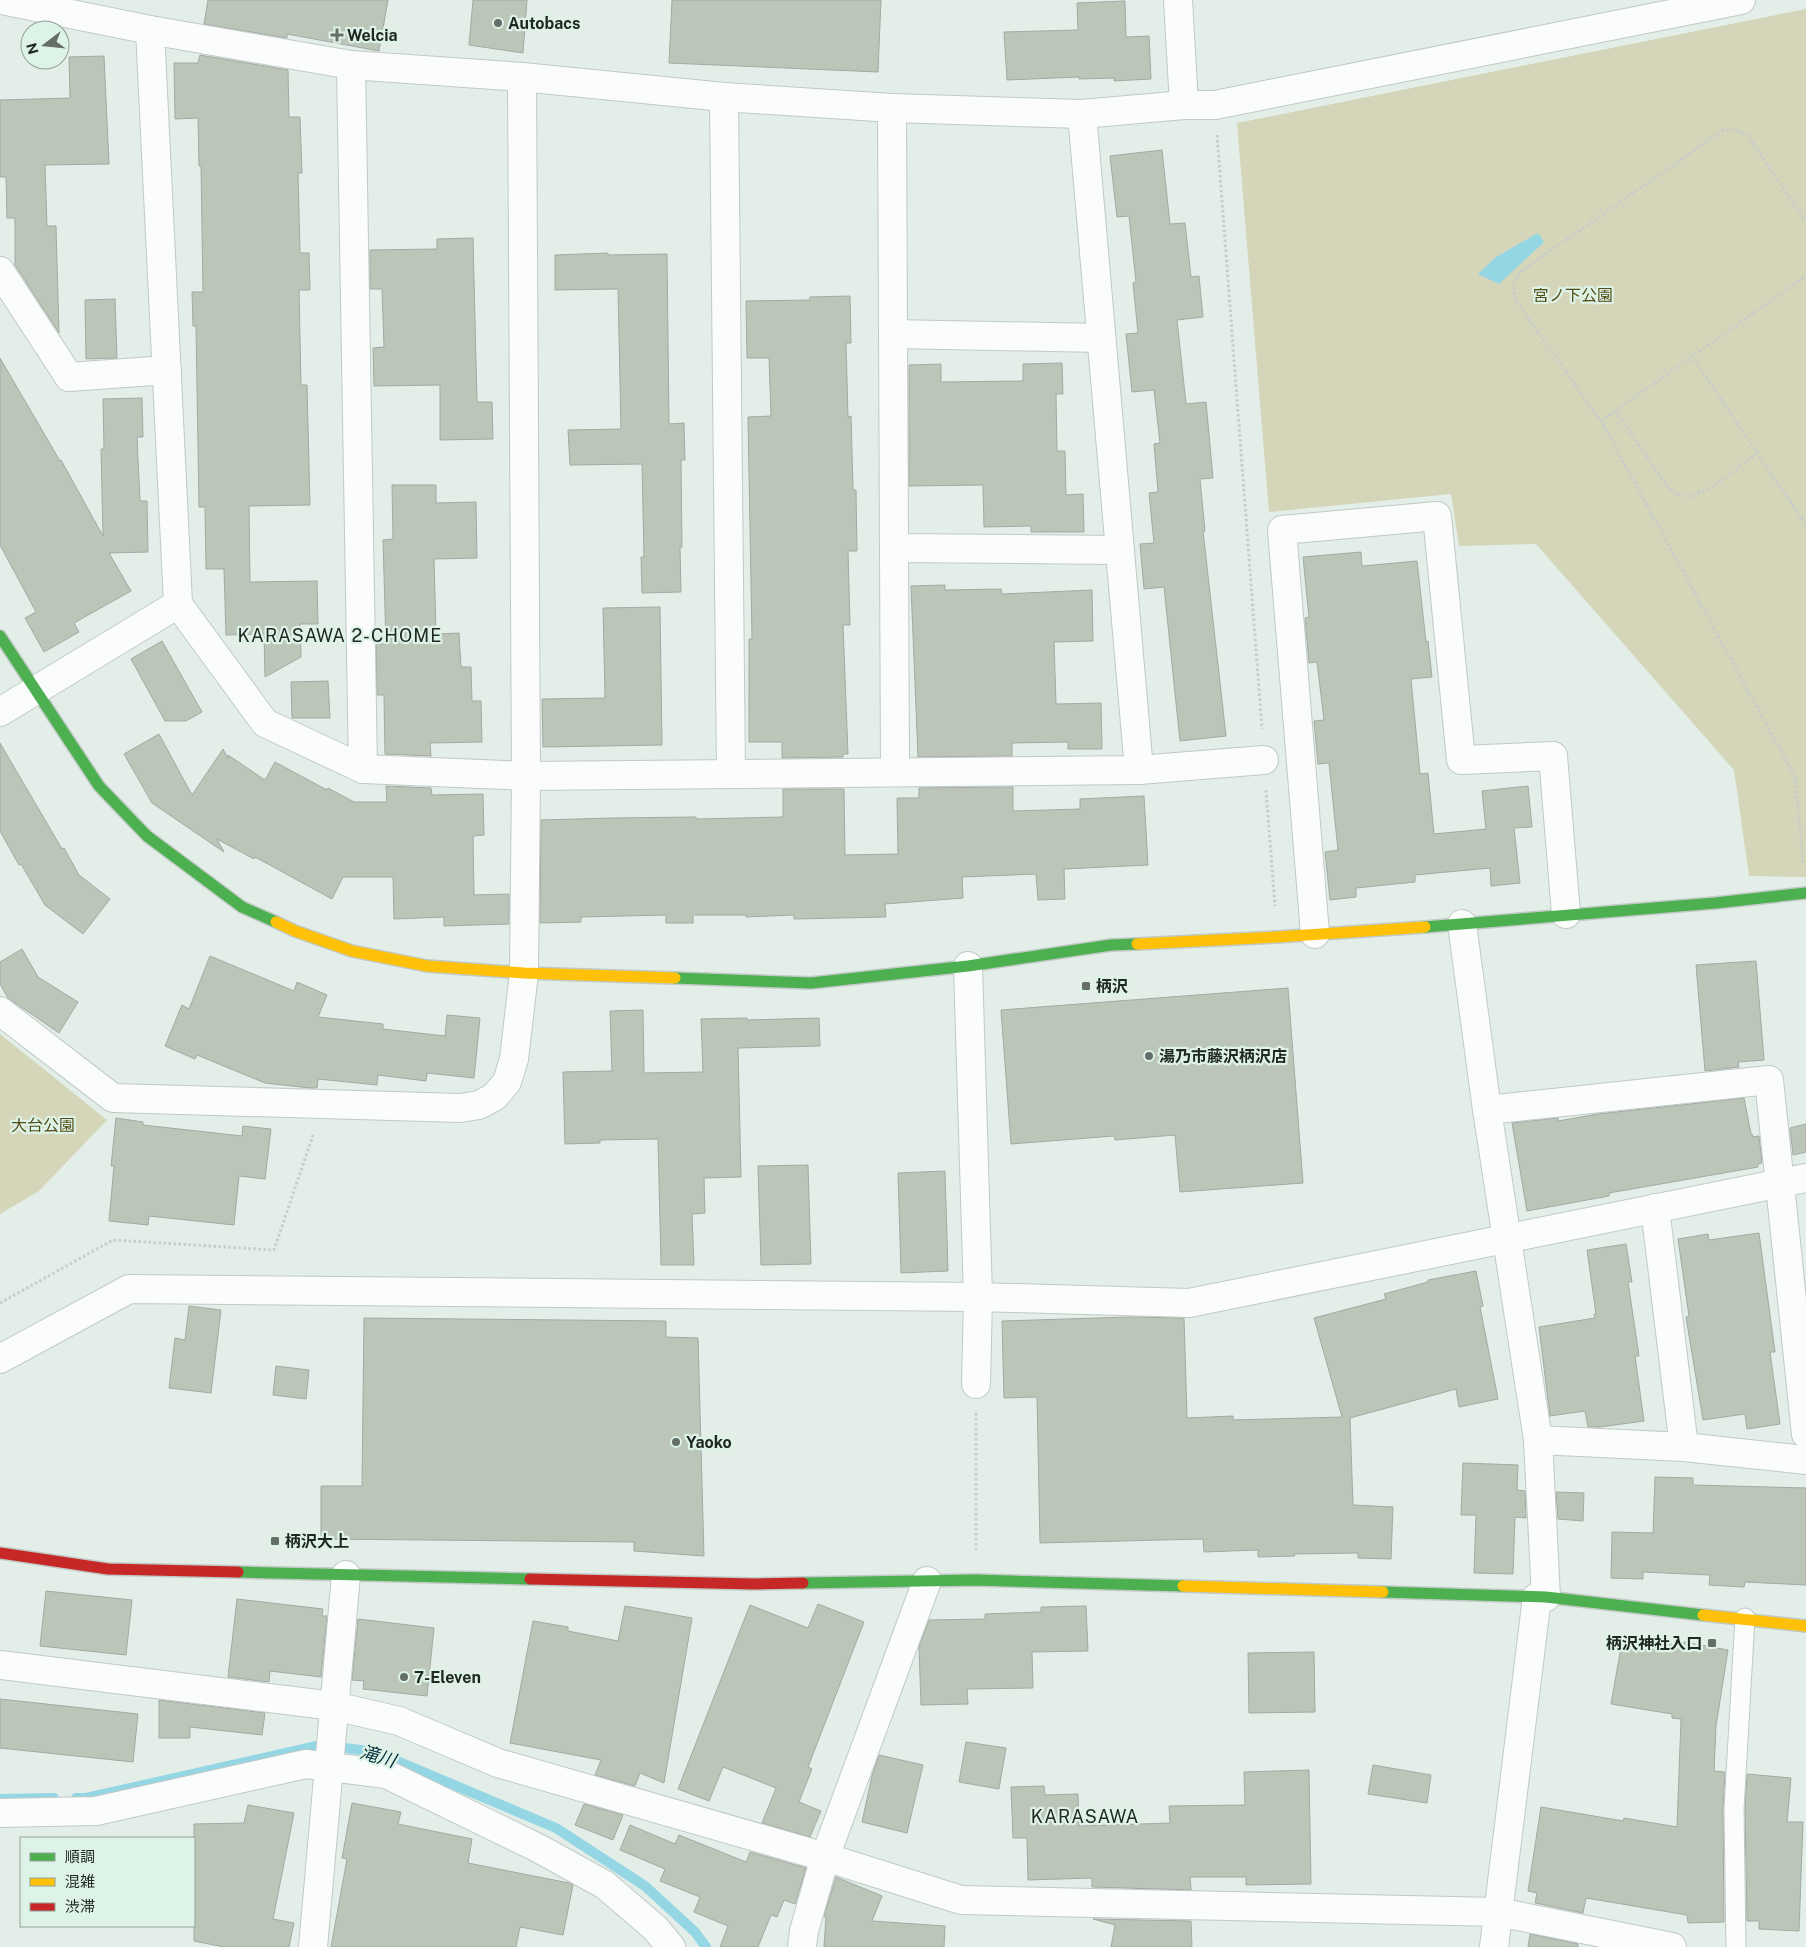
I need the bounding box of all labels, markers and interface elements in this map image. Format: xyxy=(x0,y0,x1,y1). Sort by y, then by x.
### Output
place label: Autobacs xyxy=(508,14,580,33)
marker: Autobacs xyxy=(492,17,504,29)
north arrow xyxy=(20,20,70,70)
place label: Welcia xyxy=(347,26,398,45)
marker: Welcia xyxy=(331,29,343,41)
text: N xyxy=(23,41,42,56)
park label: 宮ノ下公園 xyxy=(1533,286,1613,305)
district label: KARASAWA 2-CHOME xyxy=(238,625,442,646)
place label: 柄沢 xyxy=(1096,977,1128,996)
marker: 柄沢 xyxy=(1080,980,1092,992)
place label: 湯乃市藤沢柄沢店 xyxy=(1159,1047,1287,1066)
marker: 湯乃市藤沢柄沢店 xyxy=(1143,1050,1155,1062)
park label: 大台公園 xyxy=(11,1116,75,1135)
place label: Yaoko xyxy=(686,1433,732,1452)
marker: Yaoko xyxy=(670,1436,682,1448)
place label: 柄沢大上 xyxy=(285,1532,349,1551)
marker: 柄沢大上 xyxy=(269,1535,281,1547)
place label: 柄沢神社入口 xyxy=(1606,1634,1702,1653)
marker: 柄沢神社入口 xyxy=(1706,1637,1718,1649)
place label: 7-Eleven xyxy=(414,1668,481,1687)
marker: 7-Eleven xyxy=(398,1671,410,1683)
water label: 滝川 xyxy=(358,1741,400,1772)
district label: KARASAWA xyxy=(1031,1806,1139,1827)
legend xyxy=(20,1837,195,1927)
text: 順調 xyxy=(65,1848,95,1865)
text: 混雑 xyxy=(65,1873,95,1890)
text: 渋滞 xyxy=(65,1898,95,1915)

